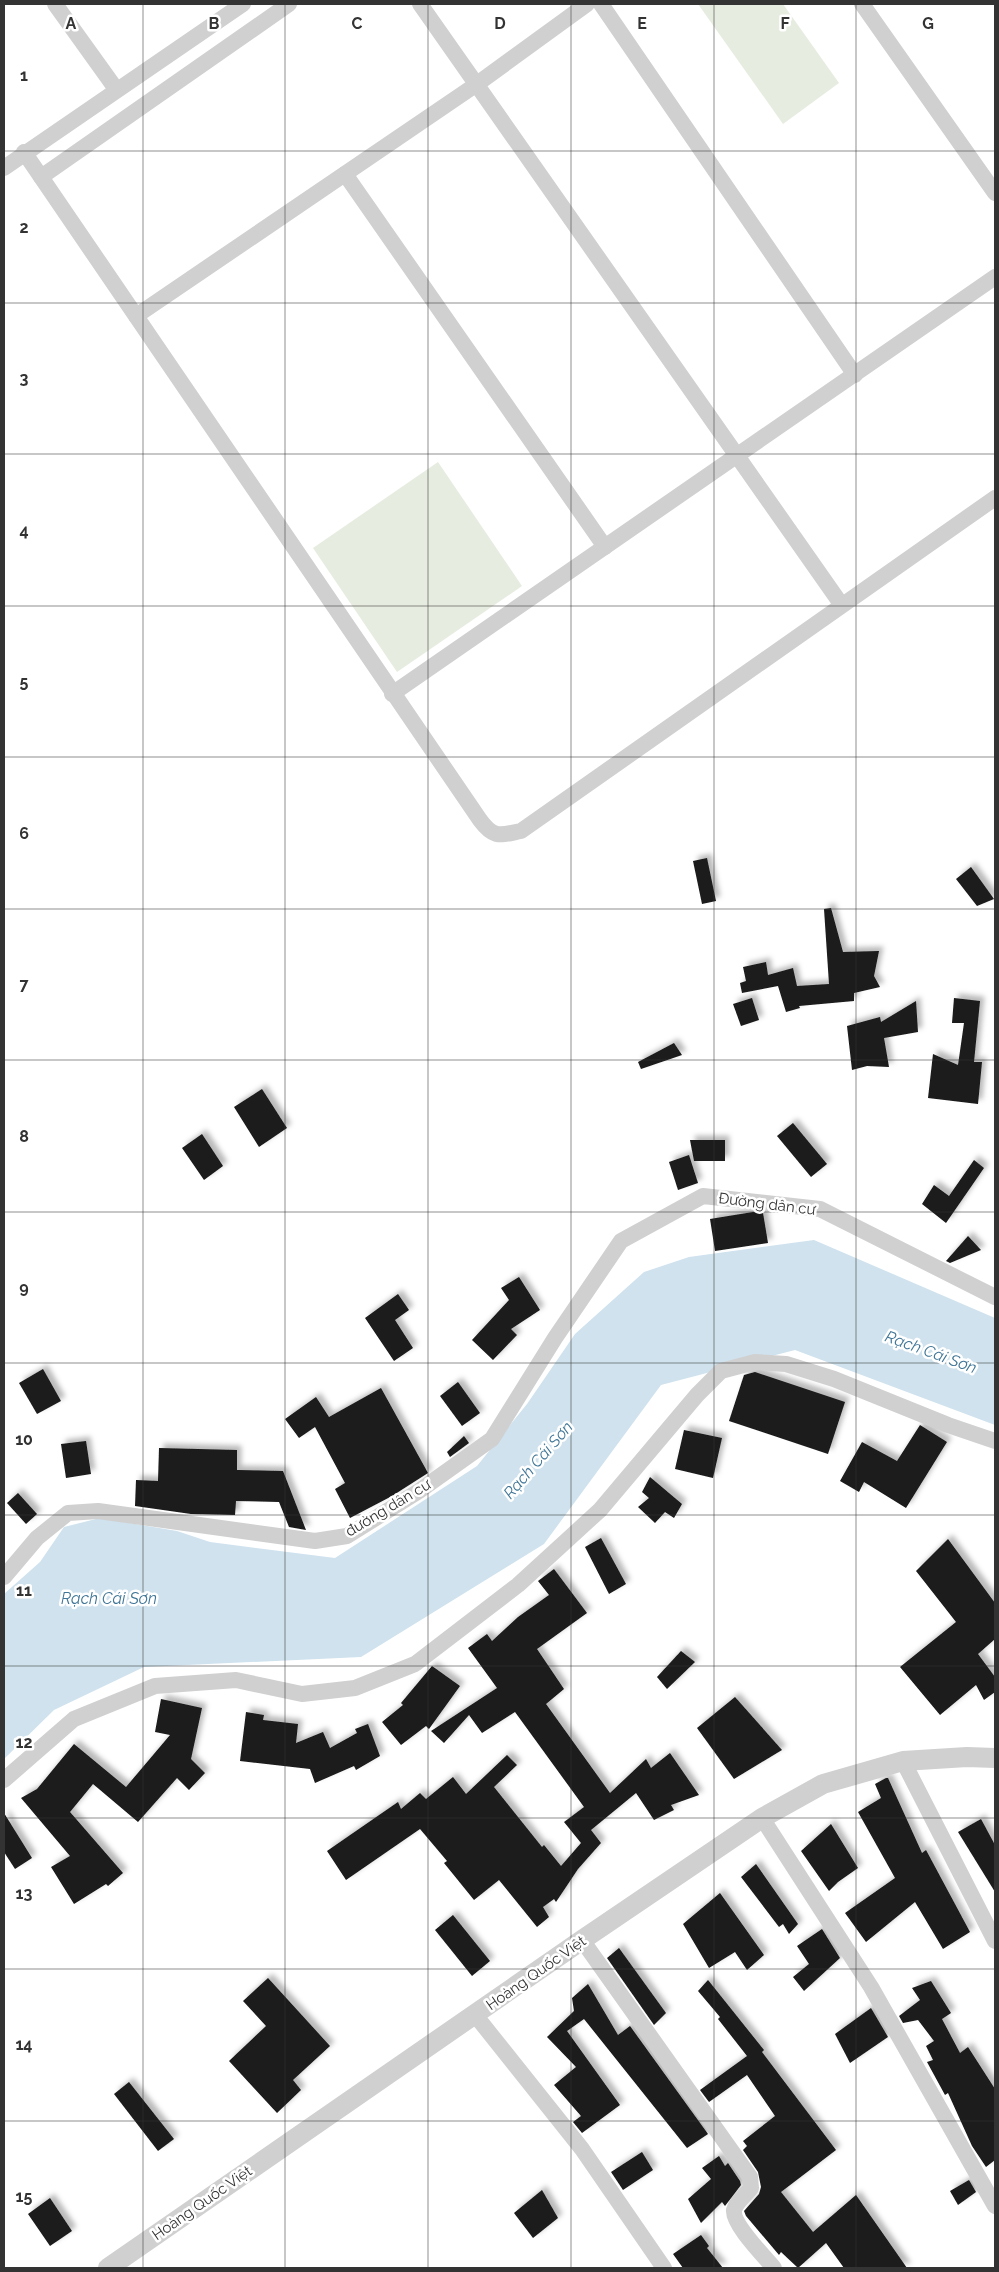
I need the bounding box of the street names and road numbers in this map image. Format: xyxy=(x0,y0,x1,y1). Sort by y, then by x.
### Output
street label: Đường dân cư xyxy=(717,1189,818,1219)
street label: đường dân cư xyxy=(342,1475,435,1540)
street label: Hoàng Quốc Việt xyxy=(483,1932,589,2014)
street label: Hoàng Quốc Việt xyxy=(149,2162,255,2244)

